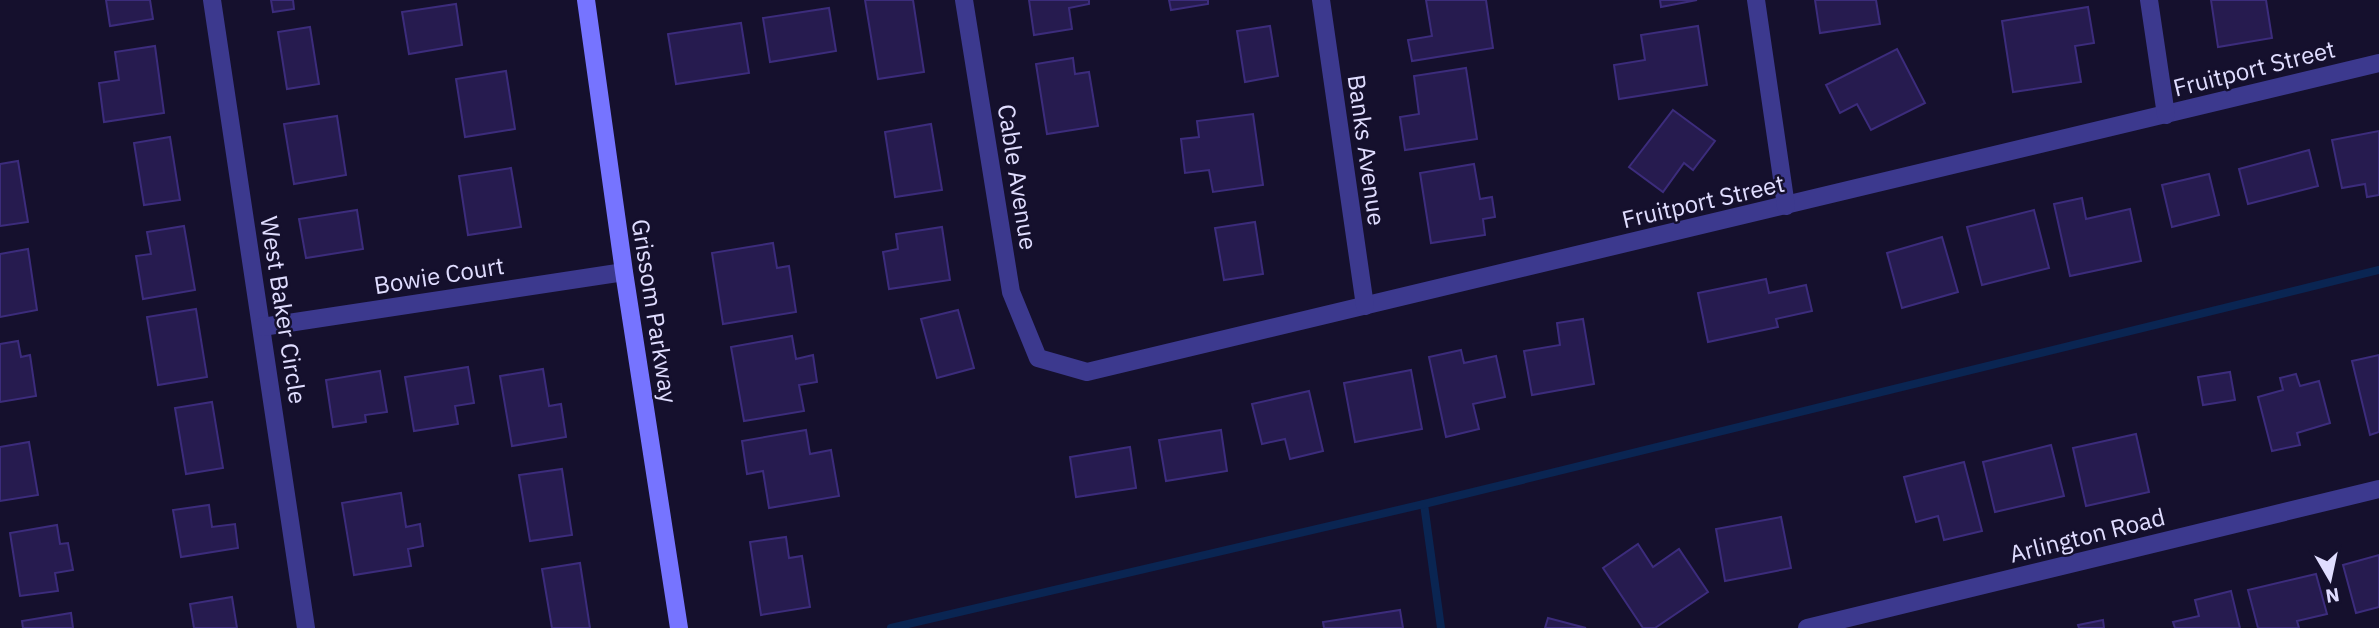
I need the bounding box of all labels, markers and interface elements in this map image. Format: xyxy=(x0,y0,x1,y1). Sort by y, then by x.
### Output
street label: Fruitport Street xyxy=(2170,32,2338,104)
street label: Banks Avenue xyxy=(1341,73,1393,227)
street label: Cable Avenue xyxy=(991,102,1045,252)
street label: Fruitport Street xyxy=(1619,167,1787,235)
street label: West Baker Circle xyxy=(253,214,315,406)
street label: Grissom Parkway xyxy=(625,217,685,405)
street label: Bowie Court xyxy=(372,249,506,301)
street label: Arlington Road xyxy=(2006,500,2168,570)
north arrow xyxy=(2295,544,2365,614)
text: N xyxy=(2324,583,2341,609)

